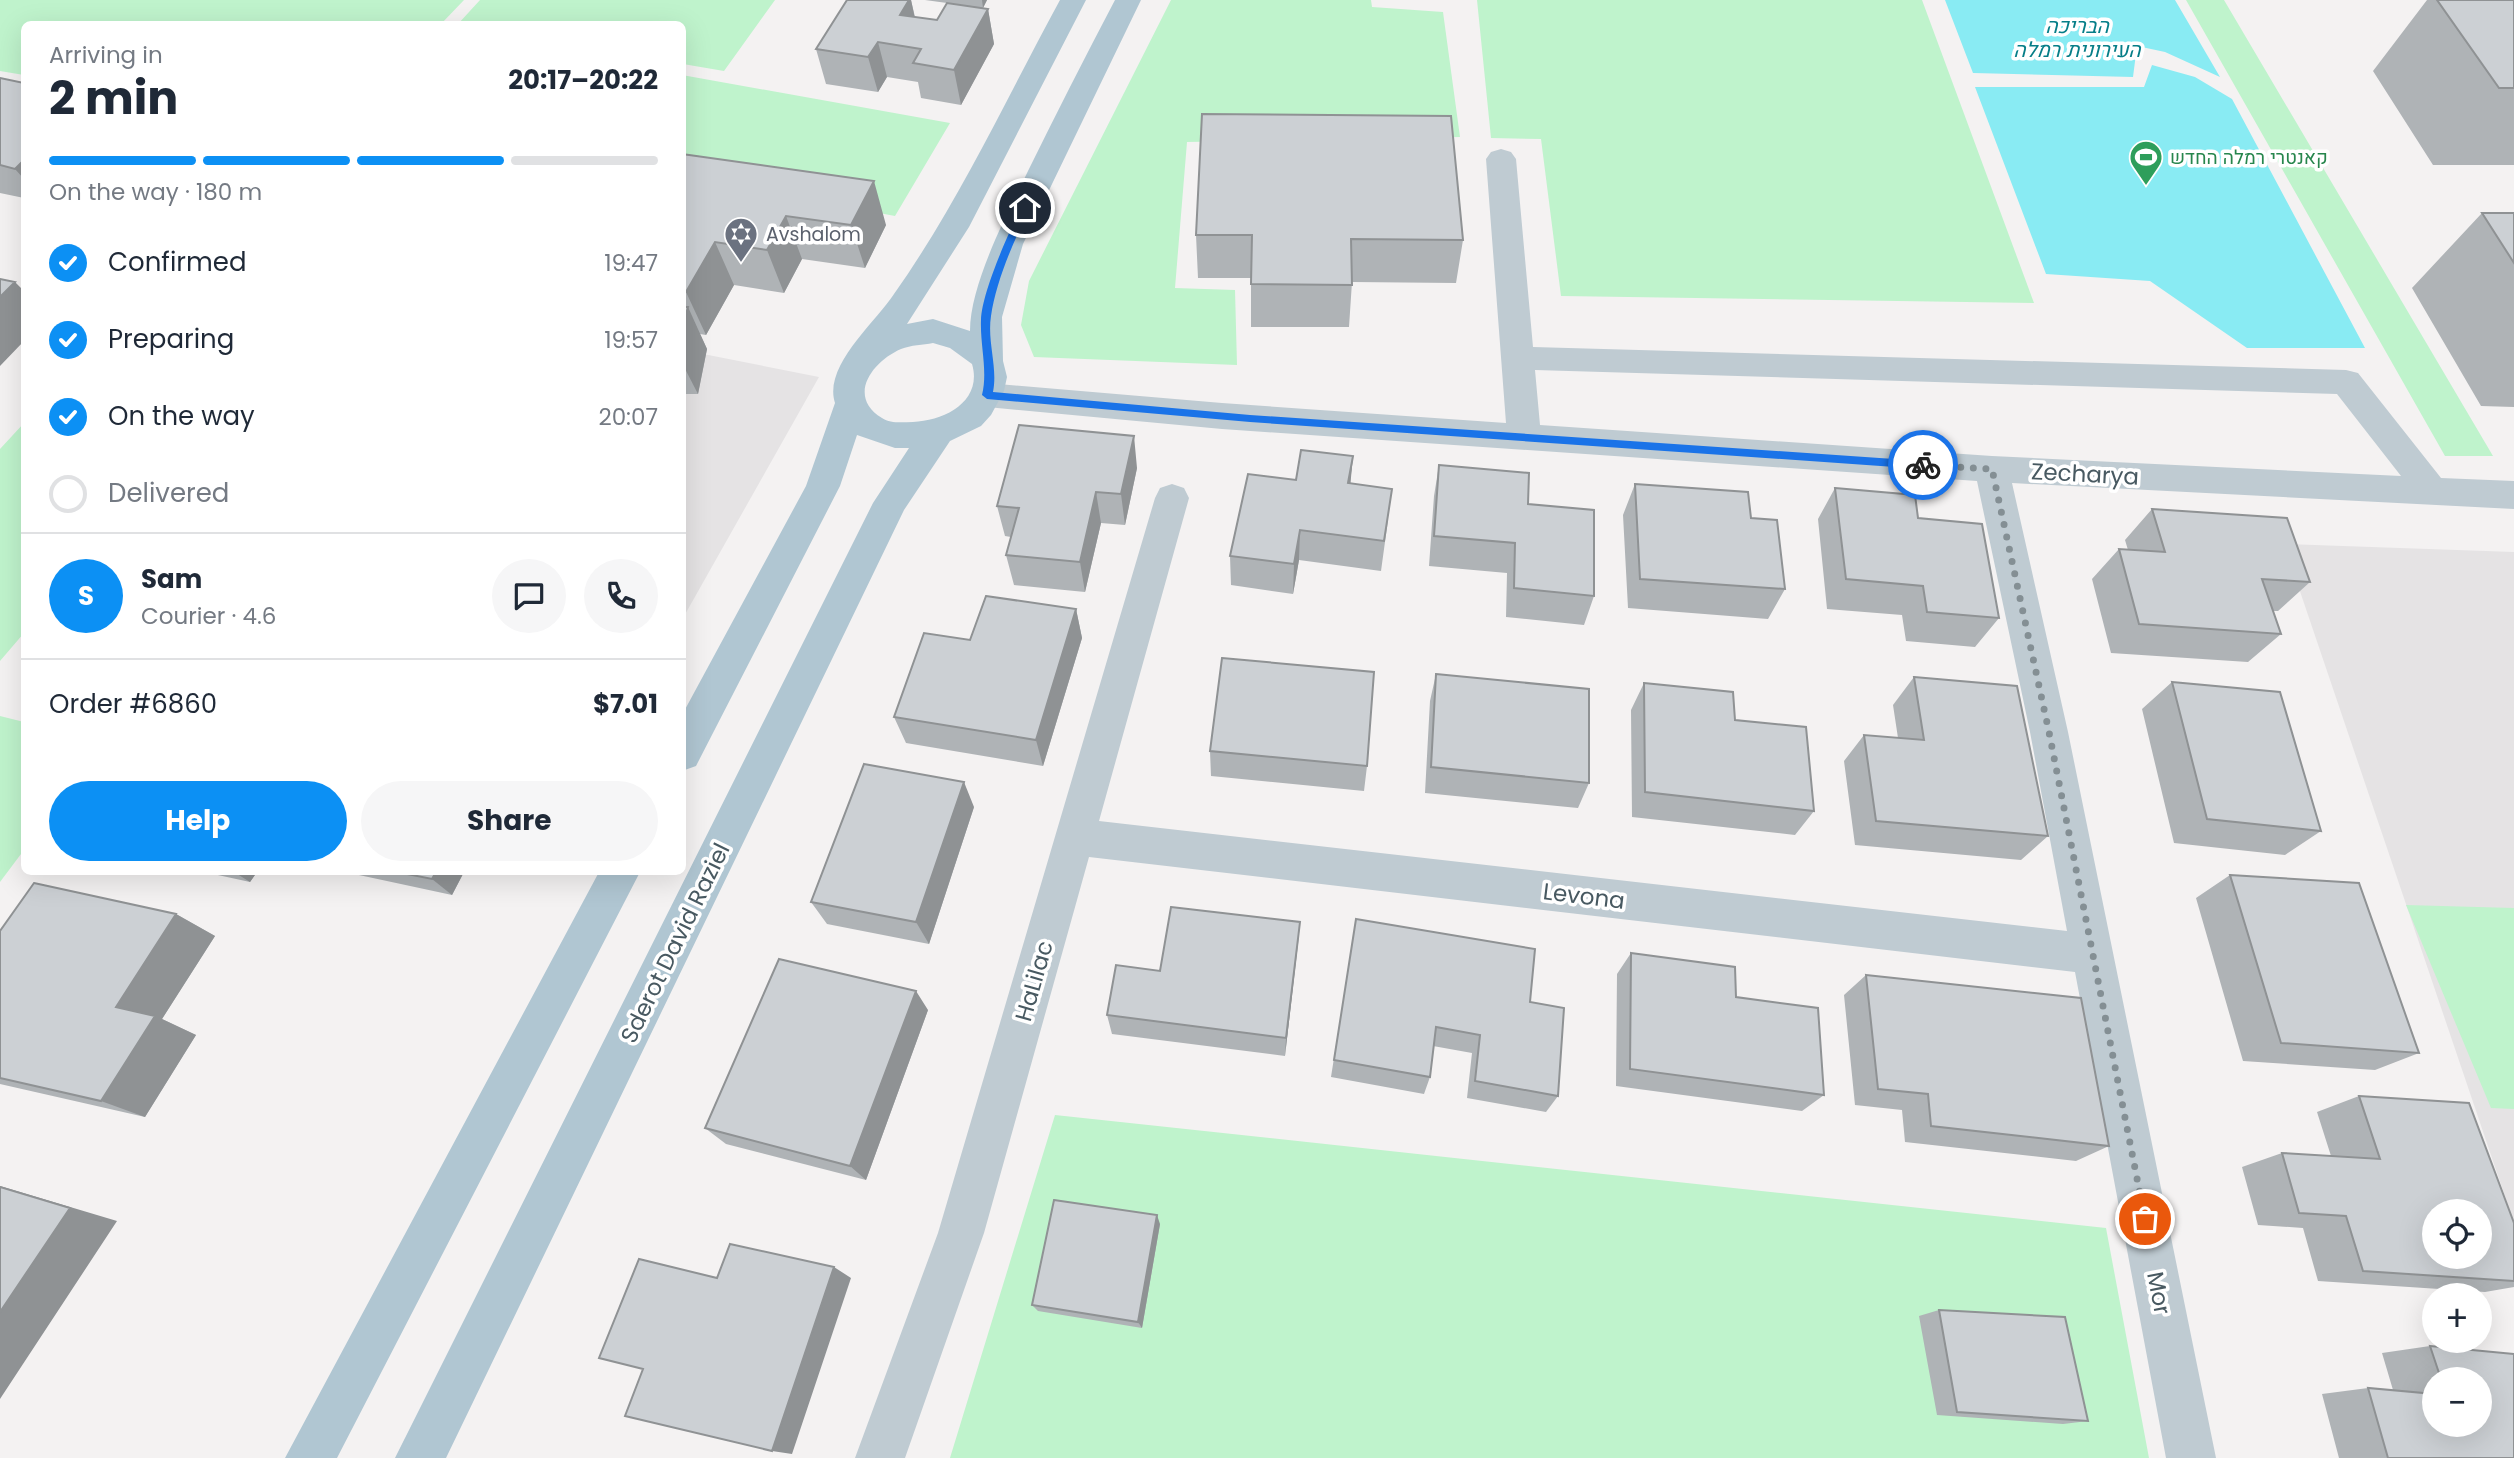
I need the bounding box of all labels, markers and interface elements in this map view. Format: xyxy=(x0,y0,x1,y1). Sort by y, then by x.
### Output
water label: הבריכה העירונית רמלה xyxy=(2013,11,2142,64)
text: Arriving in xyxy=(49,39,163,71)
text: 20:17–20:22 xyxy=(508,62,658,98)
text: 2 min xyxy=(49,66,178,130)
sports icon: קאנטרי רמלה החדש xyxy=(2127,138,2165,187)
place label: קאנטרי רמלה החדש xyxy=(2170,144,2328,171)
text: On the way · 180 m xyxy=(49,176,262,208)
pin xyxy=(995,178,1055,238)
icon: home xyxy=(1006,189,1044,227)
synagogue icon: Avshalom xyxy=(722,215,760,264)
place label: Avshalom xyxy=(766,221,861,248)
icon: check xyxy=(49,244,87,282)
text: Confirmed xyxy=(108,244,246,280)
text: 19:47 xyxy=(604,247,658,279)
icon: check xyxy=(49,321,87,359)
text: Preparing xyxy=(108,321,234,357)
text: 19:57 xyxy=(604,324,658,356)
icon: check xyxy=(49,398,87,436)
text: On the way xyxy=(108,398,255,434)
text: 20:07 xyxy=(598,401,658,433)
courier xyxy=(1888,430,1958,500)
icon: bike xyxy=(1904,446,1942,484)
street label: Zecharya xyxy=(2030,455,2140,493)
text: Delivered xyxy=(108,475,229,511)
button: chat xyxy=(492,559,566,633)
button: phone xyxy=(584,559,658,633)
text: Sam xyxy=(141,561,202,597)
text: S xyxy=(78,578,94,614)
text: Courier · 4.6 xyxy=(141,600,276,632)
text: Order #6860 xyxy=(49,686,217,722)
text: $7.01 xyxy=(593,686,658,722)
button: Help xyxy=(49,781,347,861)
button: Share xyxy=(361,781,658,861)
street label: Sderot David Raziel xyxy=(613,838,737,1048)
street label: Levona xyxy=(1541,875,1627,917)
street label: HaLilac xyxy=(1007,937,1061,1025)
pin xyxy=(2115,1189,2175,1249)
map controls xyxy=(2422,1199,2492,1437)
button: locate xyxy=(2422,1199,2492,1269)
icon: bag xyxy=(2126,1200,2164,1238)
street label: Mor xyxy=(2139,1269,2179,1317)
button: + xyxy=(2422,1283,2492,1353)
button: − xyxy=(2422,1367,2492,1437)

